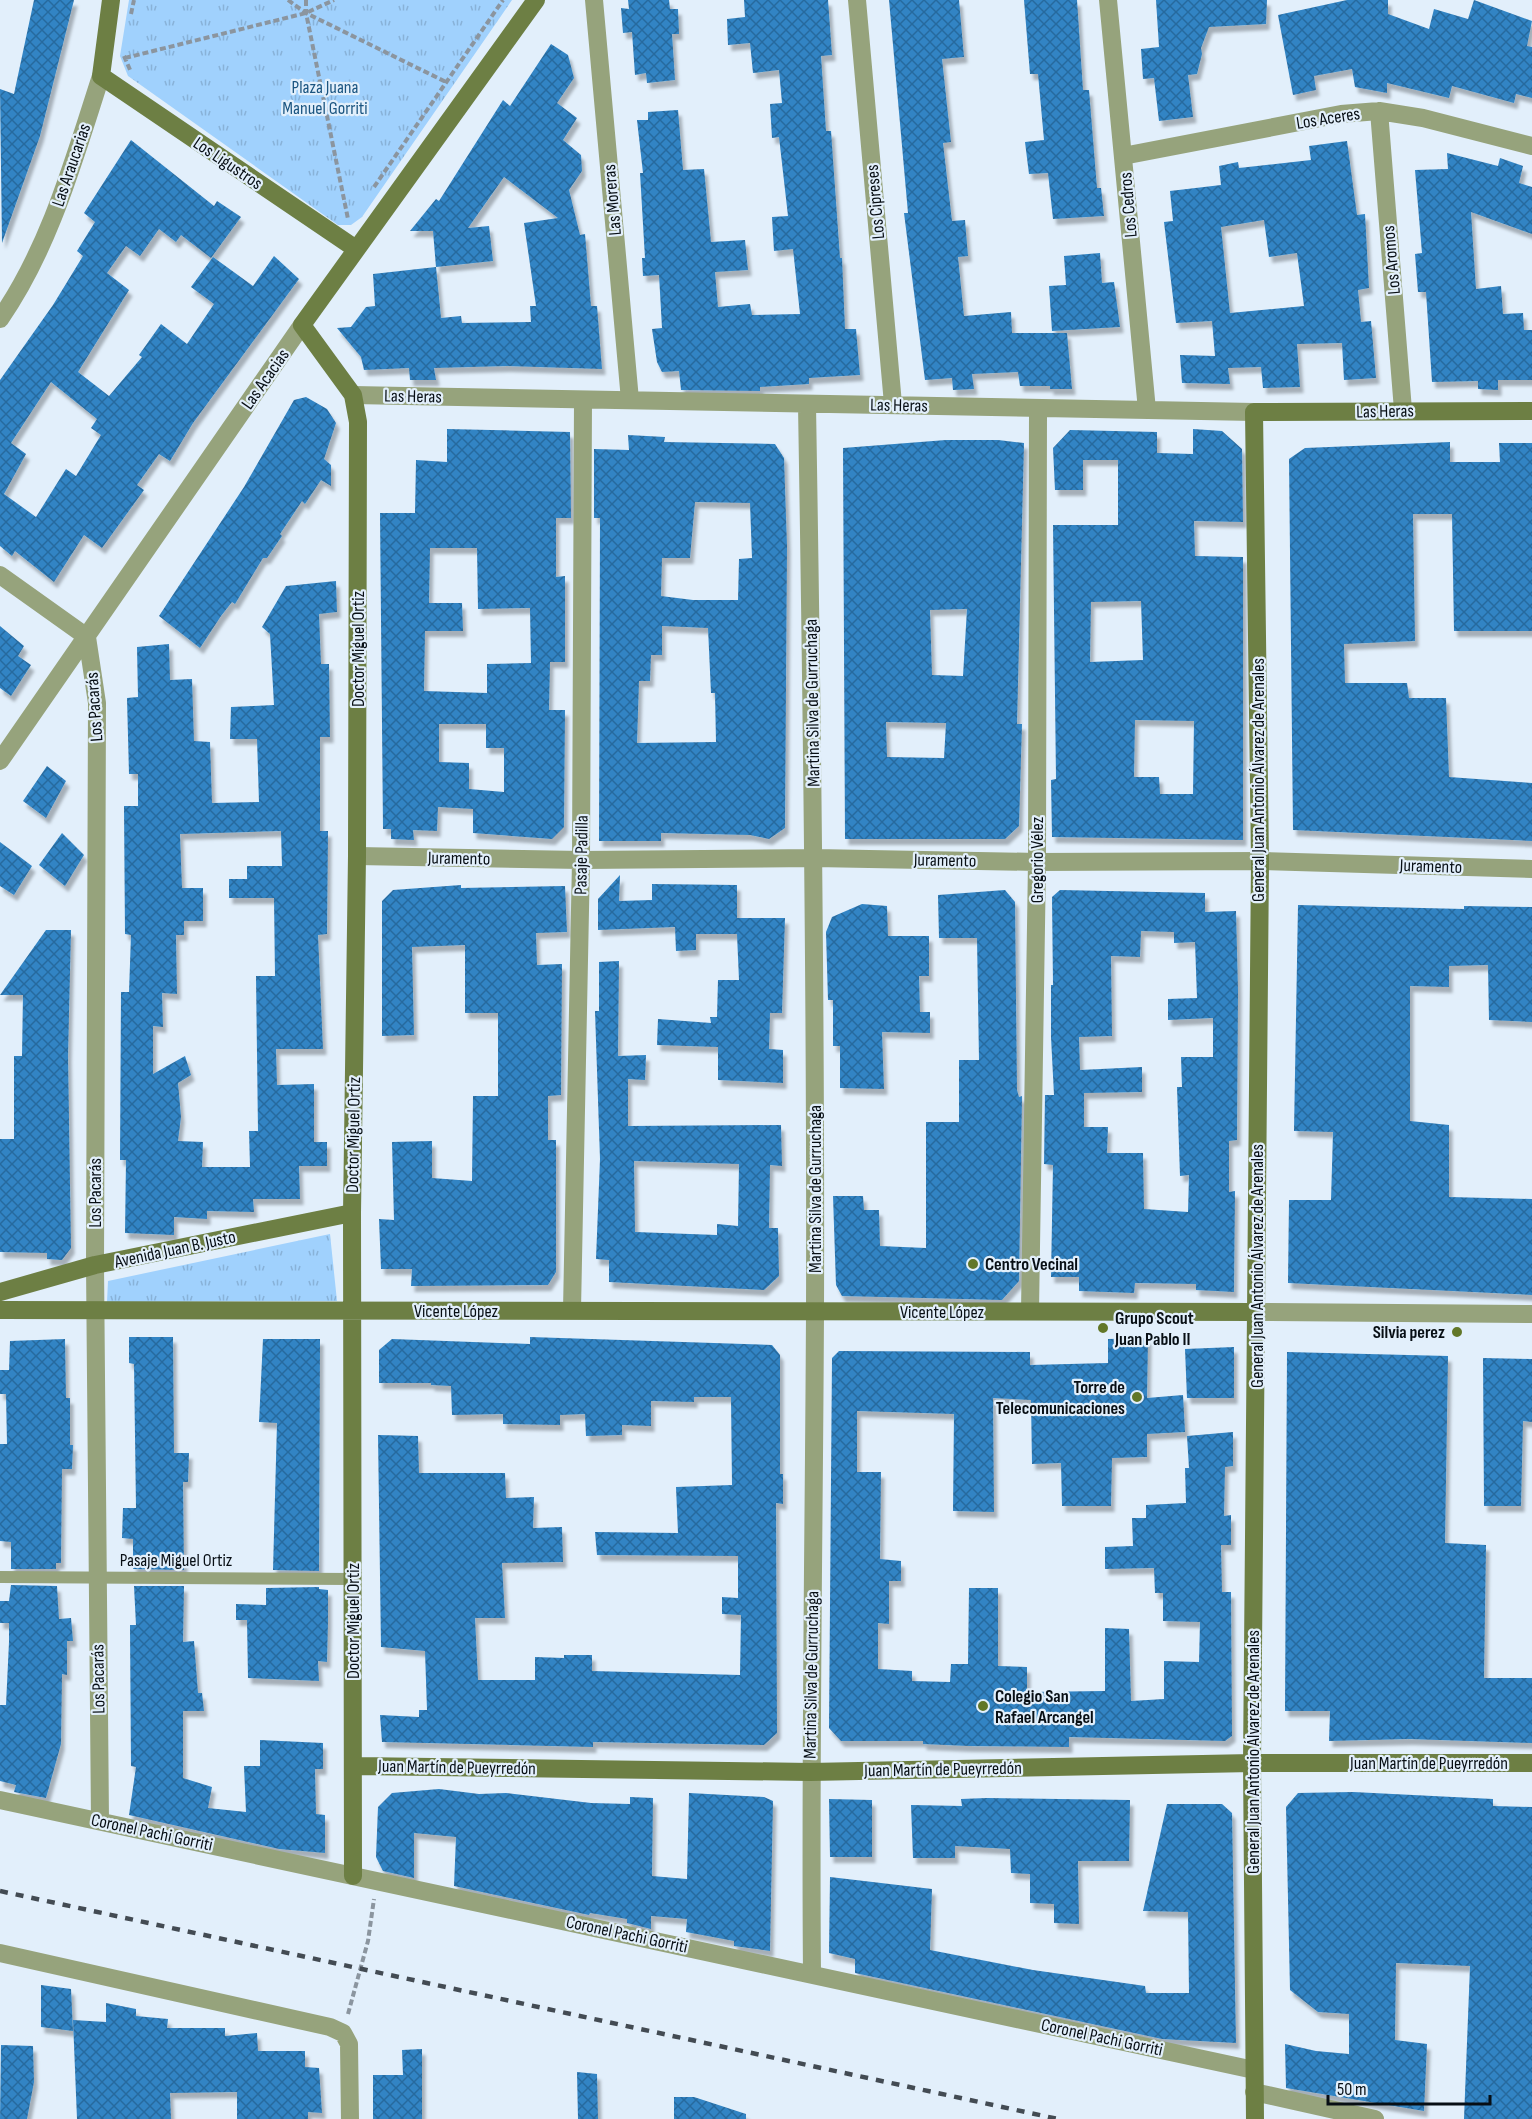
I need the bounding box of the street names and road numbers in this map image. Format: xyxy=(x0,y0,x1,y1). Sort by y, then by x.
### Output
street label: Los Aceres xyxy=(1295,103,1361,134)
street label: Las Araucarias xyxy=(48,121,95,209)
street label: Los Ligustros xyxy=(189,133,266,194)
street label: Las Moreras xyxy=(599,163,626,236)
street label: Los Cipreses xyxy=(862,164,889,240)
street label: Los Cedros xyxy=(1115,171,1142,238)
street label: Los Aromos xyxy=(1378,225,1405,295)
street label: Las Acacias xyxy=(237,345,294,413)
street label: Las Heras xyxy=(384,385,442,408)
street label: Las Heras xyxy=(870,394,928,417)
street label: Las Heras xyxy=(1356,400,1414,423)
street label: Doctor Miguel Ortiz xyxy=(348,590,369,707)
street label: Martina Silva de Gurruchaga xyxy=(801,619,824,787)
street label: General Juan Antonio Álvarez de Arenales xyxy=(1248,658,1269,902)
street label: Los Pacarás xyxy=(82,671,107,742)
street label: Pasaje Padilla xyxy=(570,815,593,895)
street label: Gregorio Vélez xyxy=(1027,816,1048,903)
street label: Juramento xyxy=(427,847,490,870)
street label: Juramento xyxy=(913,849,976,872)
street label: Juramento xyxy=(1398,855,1463,878)
street label: Doctor Miguel Ortiz xyxy=(342,1076,365,1193)
street label: Martina Silva de Gurruchaga xyxy=(805,1105,826,1273)
street label: General Juan Antonio Álvarez de Arenales xyxy=(1247,1144,1268,1388)
street label: Los Pacarás xyxy=(85,1158,106,1228)
street label: Avenida Juan B. Justo xyxy=(112,1226,238,1273)
street label: Vicente López xyxy=(414,1301,499,1322)
street label: Vicente López xyxy=(900,1302,985,1323)
street label: Pasaje Miguel Ortiz xyxy=(120,1550,233,1571)
street label: Doctor Miguel Ortiz xyxy=(343,1562,364,1679)
street label: Martina Silva de Gurruchaga xyxy=(800,1591,823,1759)
street label: General Juan Antonio Álvarez de Arenales xyxy=(1243,1630,1264,1874)
street label: Los Pacarás xyxy=(87,1644,110,1714)
street label: Juan Martín de Pueyrredón xyxy=(1349,1753,1508,1774)
street label: Juan Martín de Pueyrredón xyxy=(377,1756,536,1779)
street label: Juan Martín de Pueyrredón xyxy=(863,1758,1022,1781)
street label: Coronel Pachi Gorriti xyxy=(89,1809,215,1856)
street label: Coronel Pachi Gorriti xyxy=(564,1911,690,1958)
street label: Coronel Pachi Gorriti xyxy=(1039,2014,1165,2061)

